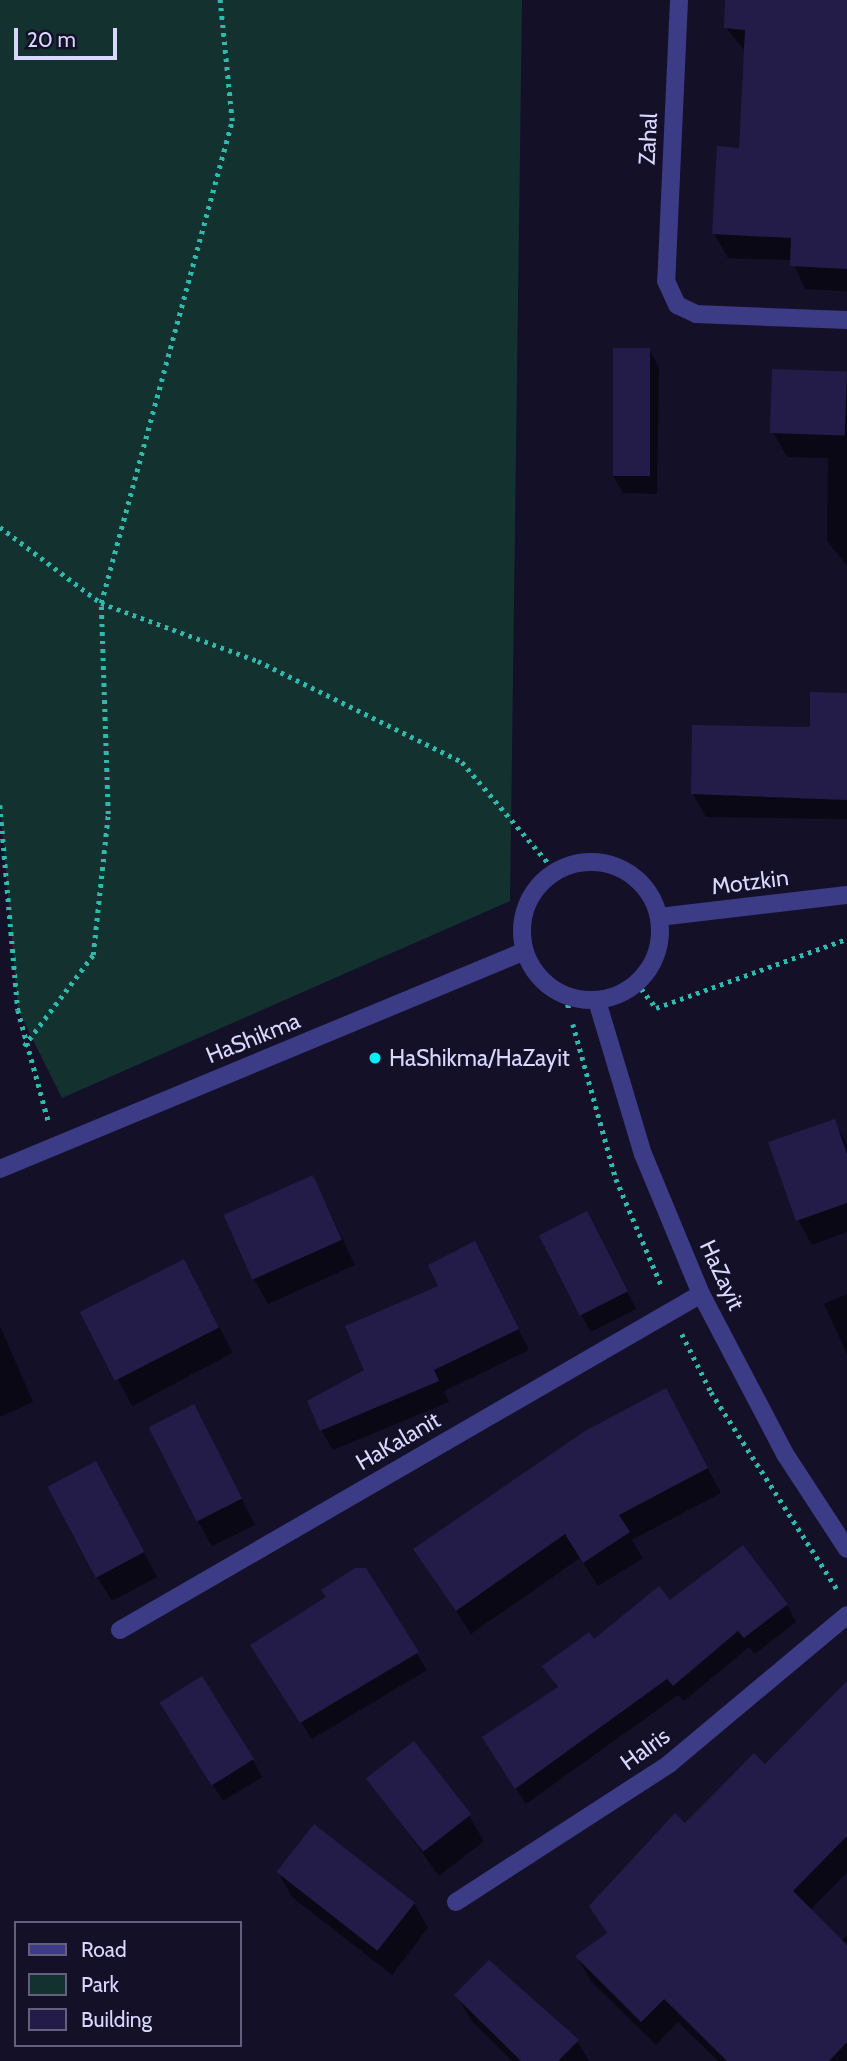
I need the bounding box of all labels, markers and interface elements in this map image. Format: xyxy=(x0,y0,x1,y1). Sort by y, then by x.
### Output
scale bar xyxy=(18,14,121,58)
text: 20 m xyxy=(27,27,76,52)
street label: Zahal xyxy=(633,112,663,166)
street label: Motzkin xyxy=(710,864,790,900)
street label: HaShikma xyxy=(202,1007,304,1069)
place label: HaShikma/HaZayit xyxy=(389,1044,570,1072)
marker: HaShikma/HaZayit xyxy=(367,1050,383,1066)
street label: HaZayit xyxy=(694,1236,750,1314)
street label: HaKalanit xyxy=(351,1406,445,1476)
street label: HaIris xyxy=(615,1722,675,1776)
legend xyxy=(14,1921,242,2047)
text: Road xyxy=(81,1937,127,1962)
text: Park xyxy=(81,1972,119,1997)
text: Building xyxy=(81,2007,152,2032)

